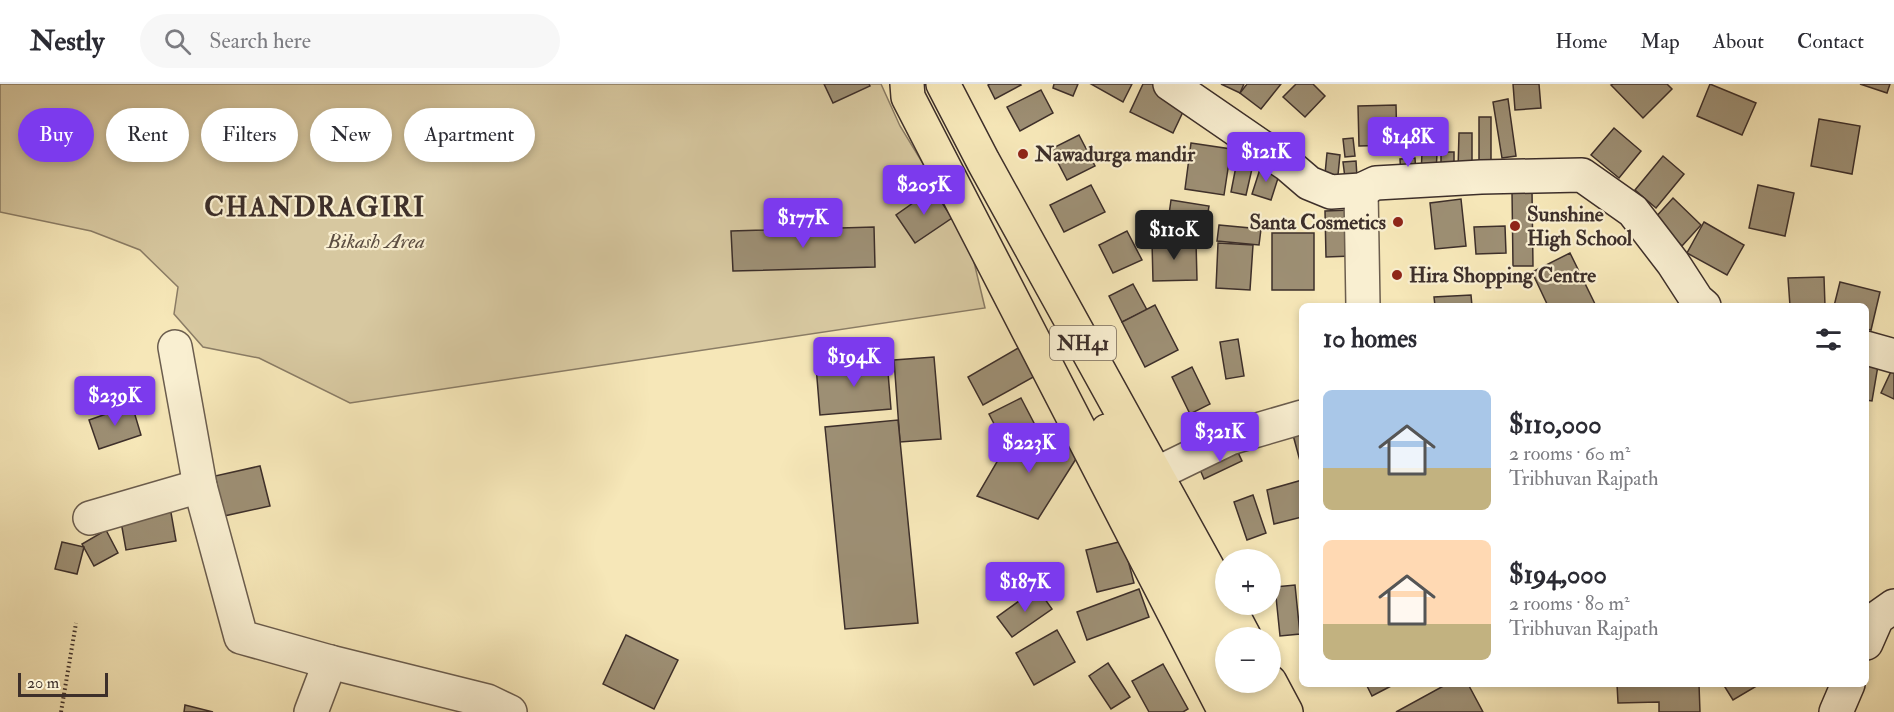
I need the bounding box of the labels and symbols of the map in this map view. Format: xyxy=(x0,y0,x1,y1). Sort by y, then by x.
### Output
pin: $148K xyxy=(1366,117,1450,168)
pin: $121K xyxy=(1224,132,1308,183)
place label: Nawadurga mandir xyxy=(1034,141,1196,168)
marker: Nawadurga mandir xyxy=(1016,147,1030,161)
pin: $205K xyxy=(882,165,966,216)
district label: CHANDRAGIRI xyxy=(204,191,426,224)
pin: $177K xyxy=(761,198,845,249)
place label: Sunshine High School xyxy=(1527,201,1633,252)
place label: Santa Cosmetics xyxy=(1249,209,1386,236)
pin: $110K xyxy=(1132,210,1216,261)
marker: Santa Cosmetics xyxy=(1391,215,1405,229)
marker: Sunshine High School xyxy=(1508,219,1522,233)
park label: Bikash Area xyxy=(326,228,425,255)
place label: Hira Shopping Centre xyxy=(1409,262,1596,289)
marker: Hira Shopping Centre xyxy=(1390,268,1404,282)
road number: NH41 xyxy=(1050,326,1116,360)
pin: $194K xyxy=(812,337,896,388)
pin: $239K xyxy=(73,376,157,427)
pin: $321K xyxy=(1178,412,1262,463)
pin: $223K xyxy=(987,423,1071,474)
pin: $187K xyxy=(983,562,1067,613)
scale bar xyxy=(18,670,108,698)

